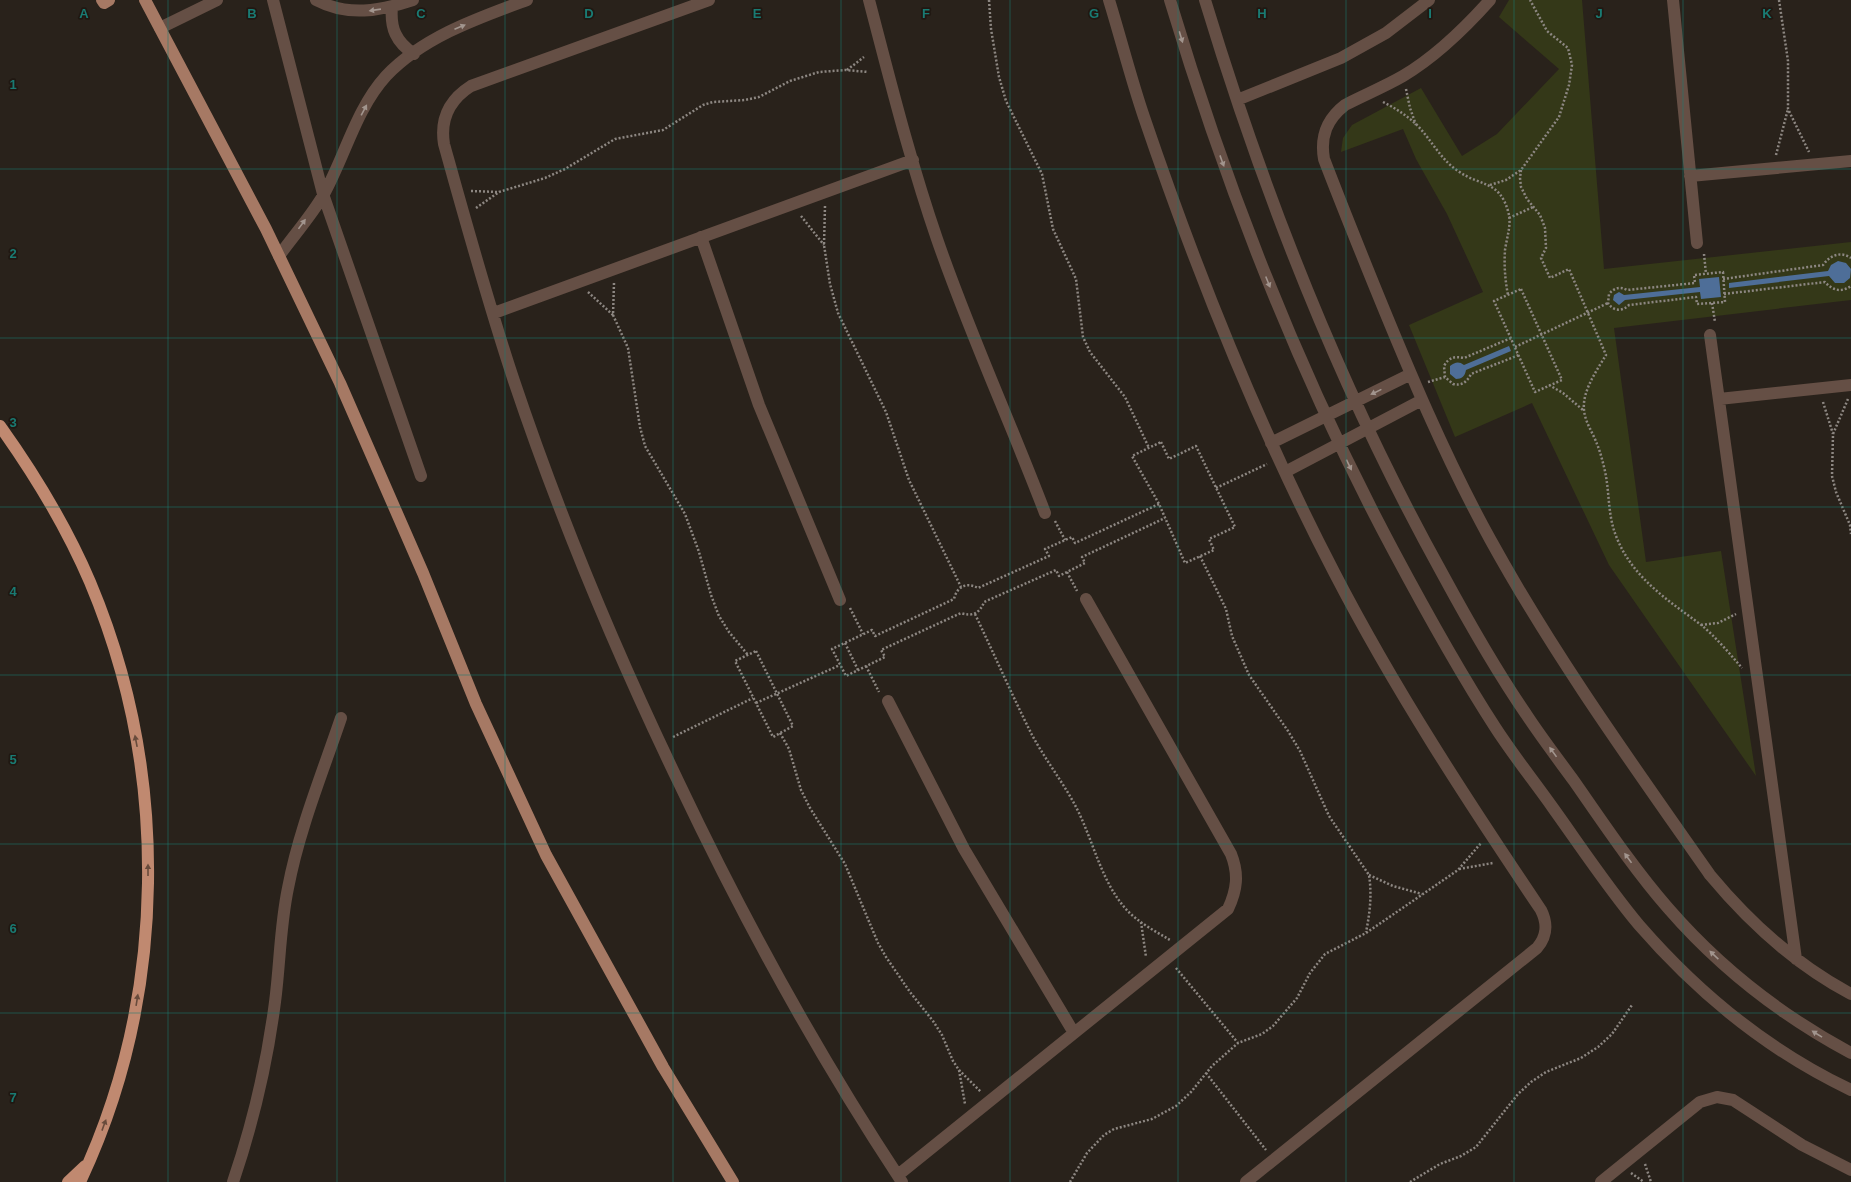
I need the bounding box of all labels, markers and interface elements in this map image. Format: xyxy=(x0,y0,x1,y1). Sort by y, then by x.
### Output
text: A xyxy=(79,6,89,21)
text: B xyxy=(247,6,257,21)
text: C xyxy=(416,6,426,21)
text: D xyxy=(584,6,594,21)
text: E xyxy=(753,6,762,21)
text: F xyxy=(922,6,930,21)
text: G xyxy=(1089,6,1099,21)
text: H xyxy=(1257,6,1267,21)
text: I xyxy=(1428,6,1432,21)
text: J xyxy=(1595,6,1603,21)
text: K xyxy=(1762,6,1772,21)
one-way arrow xyxy=(369,7,381,13)
one-way arrow xyxy=(454,23,466,29)
one-way arrow xyxy=(1178,32,1184,44)
text: 1 xyxy=(9,77,17,92)
one-way arrow xyxy=(361,104,367,116)
one-way arrow xyxy=(1219,155,1225,167)
one-way arrow xyxy=(298,219,306,229)
text: 2 xyxy=(9,246,17,261)
one-way arrow xyxy=(1265,277,1271,289)
one-way arrow xyxy=(1370,388,1381,395)
text: 3 xyxy=(9,415,17,430)
one-way arrow xyxy=(1346,459,1352,471)
text: 4 xyxy=(9,584,17,599)
one-way arrow xyxy=(133,735,139,747)
one-way arrow xyxy=(1549,747,1557,757)
text: 5 xyxy=(9,752,17,767)
one-way arrow xyxy=(1624,852,1633,863)
one-way arrow xyxy=(145,863,151,876)
text: 6 xyxy=(9,921,17,936)
one-way arrow xyxy=(1709,950,1719,960)
one-way arrow xyxy=(135,993,141,1006)
one-way arrow xyxy=(1811,1030,1823,1037)
text: 7 xyxy=(9,1090,17,1105)
one-way arrow xyxy=(101,1118,107,1130)

